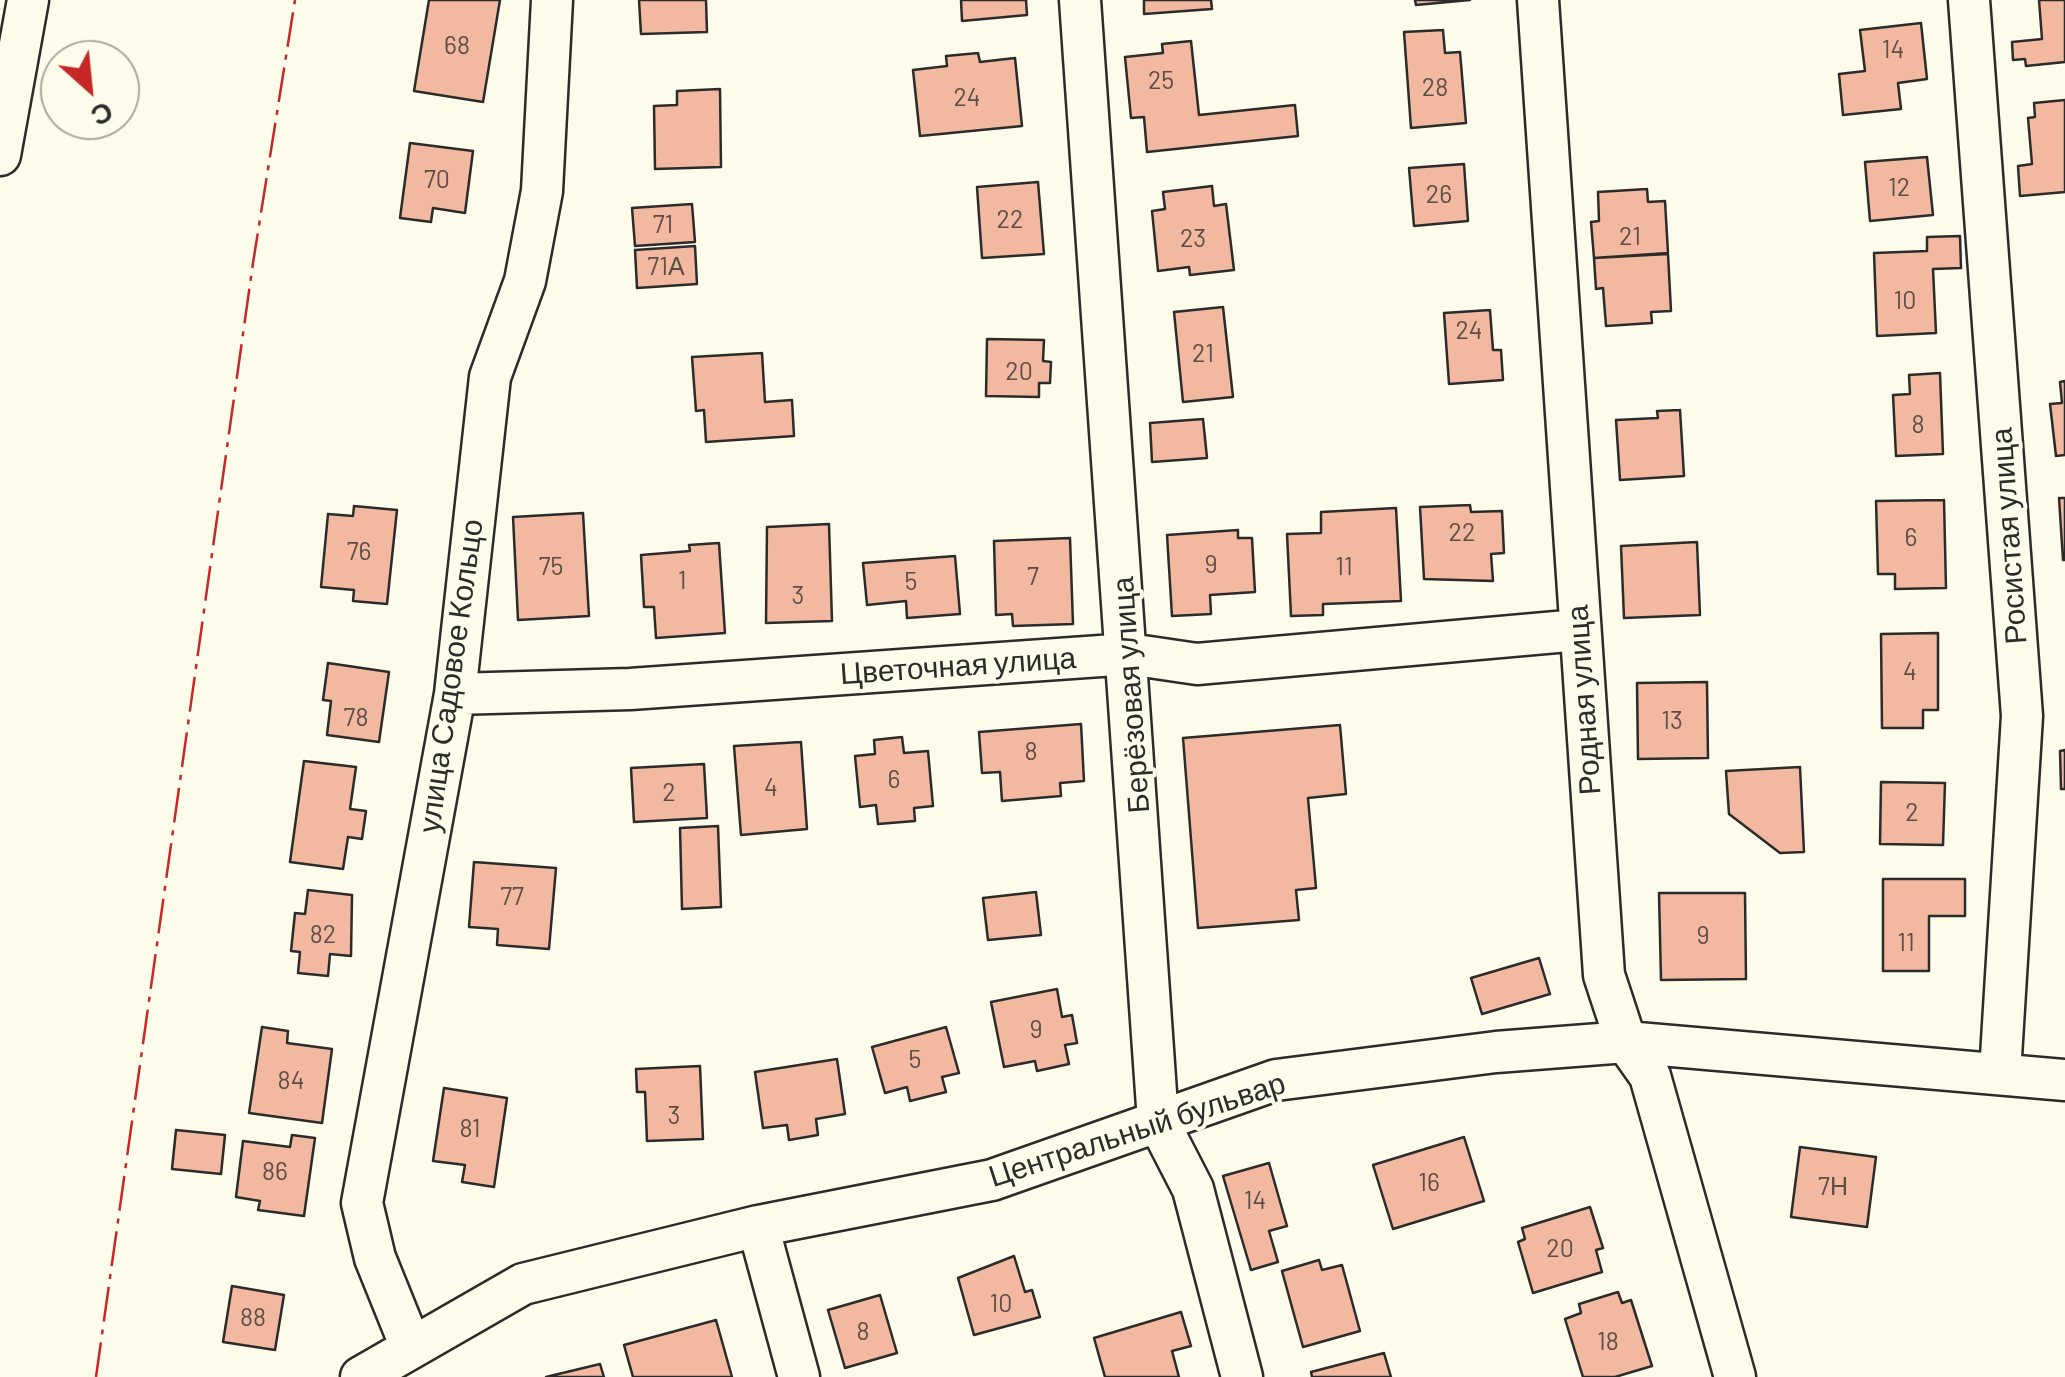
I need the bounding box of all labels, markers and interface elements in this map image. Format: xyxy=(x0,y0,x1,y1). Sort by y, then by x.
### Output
house number: 68 xyxy=(444,31,470,61)
house number: 14 xyxy=(1882,35,1904,65)
north arrow xyxy=(40,40,140,140)
house number: 25 xyxy=(1148,66,1174,96)
house number: 28 xyxy=(1422,73,1448,103)
house number: 24 xyxy=(953,83,981,113)
text: С xyxy=(86,95,119,135)
house number: 70 xyxy=(424,165,450,195)
house number: 12 xyxy=(1888,173,1910,203)
house number: 26 xyxy=(1426,180,1452,210)
house number: 22 xyxy=(997,205,1023,235)
house number: 71 xyxy=(653,210,673,240)
house number: 21 xyxy=(1619,222,1641,252)
house number: 23 xyxy=(1180,224,1206,254)
house number: 71А xyxy=(647,252,685,282)
house number: 10 xyxy=(1894,286,1916,316)
house number: 24 xyxy=(1455,316,1483,346)
house number: 21 xyxy=(1192,339,1214,369)
house number: 20 xyxy=(1005,357,1033,387)
house number: 8 xyxy=(1911,410,1925,440)
street label: Росистая улица xyxy=(1983,427,2035,645)
street label: улица Садовое Кольцо xyxy=(411,517,491,835)
house number: 22 xyxy=(1449,518,1475,548)
house number: 6 xyxy=(1905,523,1917,553)
house number: 76 xyxy=(347,537,371,567)
house number: 9 xyxy=(1204,550,1218,580)
house number: 75 xyxy=(539,552,563,582)
house number: 11 xyxy=(1335,552,1353,582)
house number: 7 xyxy=(1027,562,1039,592)
house number: 1 xyxy=(678,566,686,596)
house number: 5 xyxy=(905,567,917,597)
street label: Берёзовая улица xyxy=(1105,576,1157,814)
house number: 3 xyxy=(792,581,804,611)
street label: Родная улица xyxy=(1559,604,1609,796)
street label: Цветочная улица xyxy=(839,640,1077,692)
house number: 4 xyxy=(1903,657,1917,687)
house number: 78 xyxy=(344,703,368,733)
house number: 13 xyxy=(1661,706,1683,736)
house number: 8 xyxy=(1024,737,1038,767)
house number: 6 xyxy=(888,765,900,795)
house number: 4 xyxy=(764,773,778,803)
house number: 2 xyxy=(662,778,676,808)
house number: 2 xyxy=(1905,798,1919,828)
house number: 77 xyxy=(500,882,524,912)
house number: 82 xyxy=(310,920,336,950)
house number: 9 xyxy=(1696,921,1710,951)
house number: 11 xyxy=(1897,928,1915,958)
house number: 9 xyxy=(1029,1015,1043,1045)
house number: 5 xyxy=(909,1045,921,1075)
street label: Центральный бульвар xyxy=(984,1065,1290,1195)
house number: 84 xyxy=(278,1066,304,1096)
house number: 3 xyxy=(668,1101,680,1131)
house number: 81 xyxy=(459,1114,481,1144)
house number: 86 xyxy=(262,1157,288,1187)
house number: 16 xyxy=(1418,1168,1440,1198)
house number: 7Н xyxy=(1818,1172,1848,1202)
house number: 14 xyxy=(1244,1186,1266,1216)
house number: 20 xyxy=(1546,1234,1574,1264)
house number: 10 xyxy=(990,1289,1012,1319)
house number: 88 xyxy=(240,1303,266,1333)
house number: 8 xyxy=(856,1317,870,1347)
house number: 18 xyxy=(1597,1327,1619,1357)

